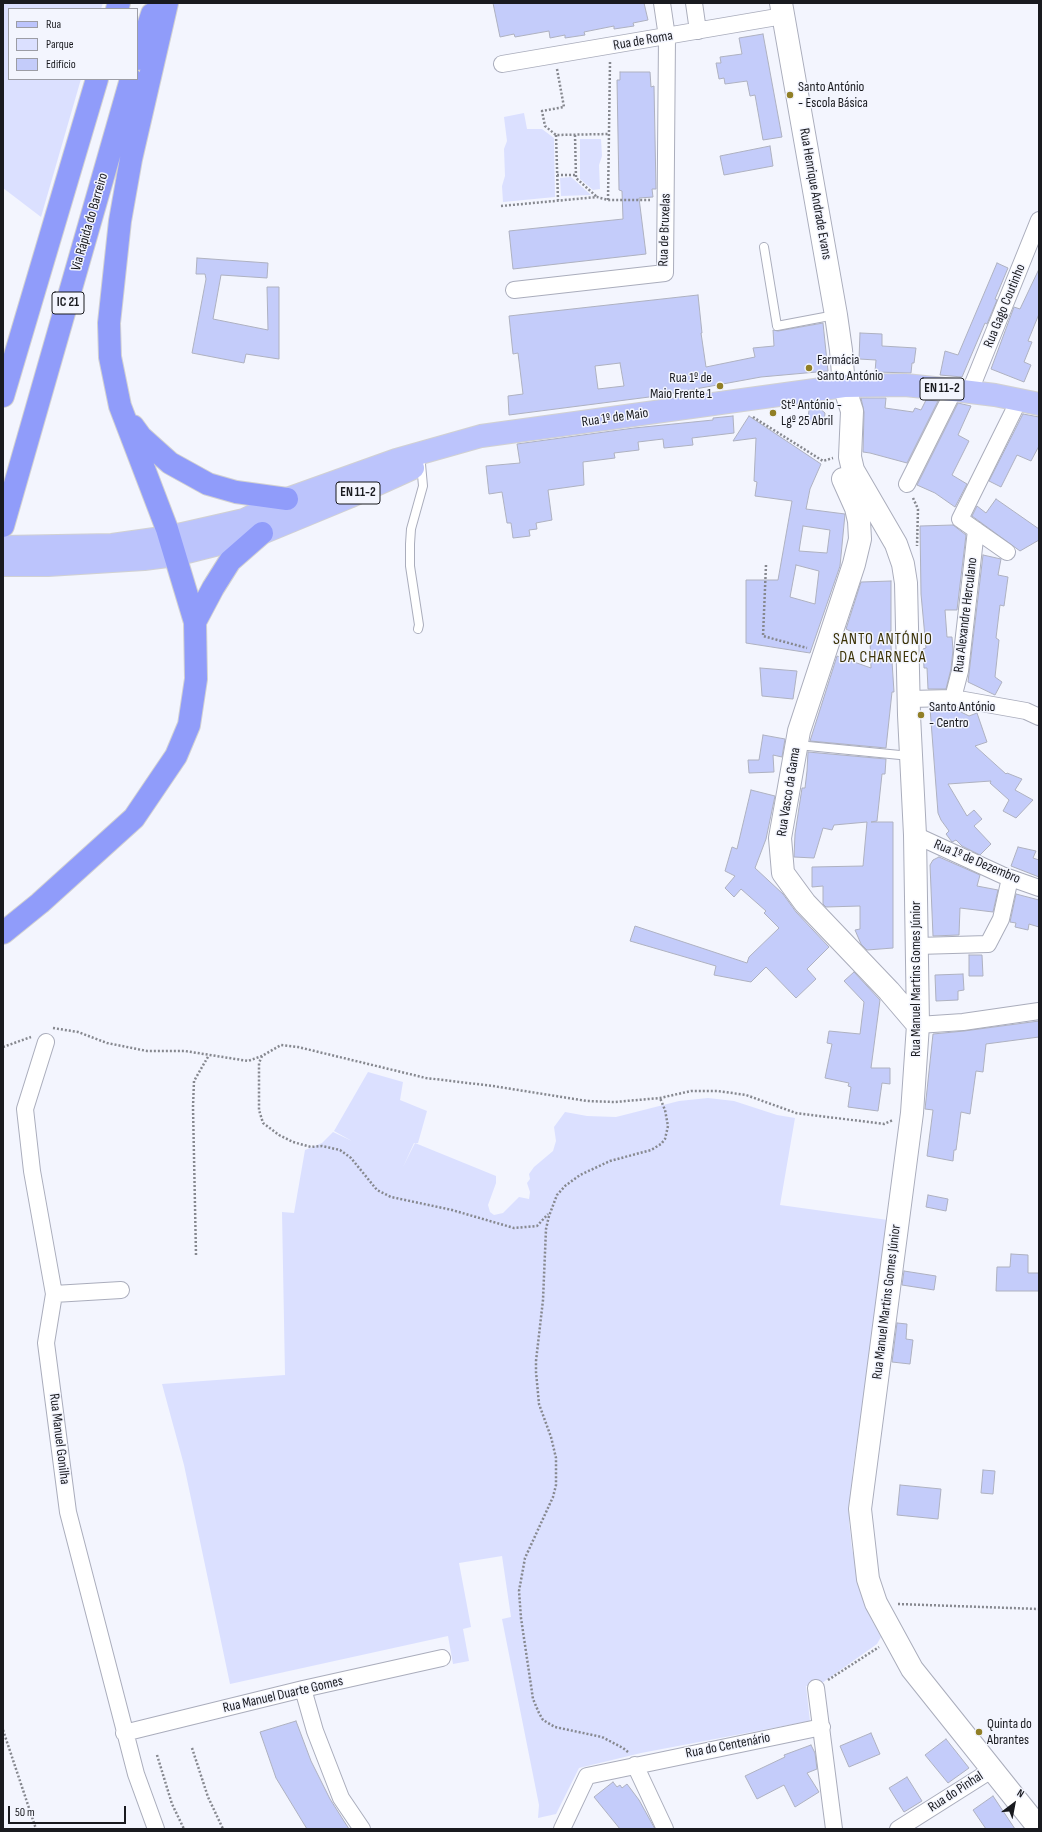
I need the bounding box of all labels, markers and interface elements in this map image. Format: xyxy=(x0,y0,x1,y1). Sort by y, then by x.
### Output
legend xyxy=(8,8,138,80)
text: Rua xyxy=(46,17,61,32)
street label: Rua de Roma xyxy=(612,28,674,54)
text: Parque xyxy=(46,37,74,52)
text: Edifício xyxy=(46,57,76,72)
place label: Santo António - Escola Básica xyxy=(798,79,868,112)
marker: Santo António - Escola Básica xyxy=(785,90,795,100)
street label: Rua Henrique Andrade Evans xyxy=(795,127,835,261)
street label: Via Rápida do Barreiro xyxy=(68,171,112,273)
street label: Rua de Bruxelas xyxy=(655,193,675,267)
street label: Rua Gago Coutinho xyxy=(981,262,1029,350)
road number: IC 21 xyxy=(52,292,84,314)
place label: Farmácia Santo António xyxy=(817,352,883,384)
marker: Farmácia Santo António xyxy=(804,363,814,373)
place label: Rua 1º de Maio Frente 1 xyxy=(650,370,712,402)
road number: EN 11-2 xyxy=(920,378,964,400)
marker: Rua 1º de Maio Frente 1 xyxy=(715,381,725,391)
place label: Stº António - Lgº 25 Abril xyxy=(781,397,842,430)
street label: Rua 1º de Maio xyxy=(581,405,649,431)
marker: Stº António - Lgº 25 Abril xyxy=(768,408,778,418)
road number: EN 11-2 xyxy=(336,482,380,504)
street label: Rua Alexandre Herculano xyxy=(951,556,981,674)
district label: SANTO ANTÓNIO DA CHARNECA xyxy=(833,630,933,668)
place label: Santo António - Centro xyxy=(929,699,995,732)
marker: Santo António - Centro xyxy=(916,710,926,720)
street label: Rua Vasco da Gama xyxy=(774,746,804,838)
street label: Rua 1º de Dezembro xyxy=(931,836,1023,888)
street label: Rua Manuel Martins Gomes Júnior xyxy=(908,901,924,1057)
street label: Rua Manuel Martins Gomes Júnior xyxy=(869,1224,905,1380)
street label: Rua Manuel Gonilha xyxy=(45,1393,73,1485)
street label: Rua Manuel Duarte Gomes xyxy=(221,1673,345,1717)
place label: Quinta do Abrantes xyxy=(987,1716,1032,1748)
marker: Quinta do Abrantes xyxy=(974,1727,984,1737)
street label: Rua do Centenário xyxy=(684,1730,772,1762)
street label: Rua do Pinhal xyxy=(925,1768,987,1816)
north arrow xyxy=(994,1784,1034,1824)
text: N xyxy=(1015,1786,1027,1800)
scale bar xyxy=(10,1798,128,1824)
text: 50 m xyxy=(15,1805,35,1820)

